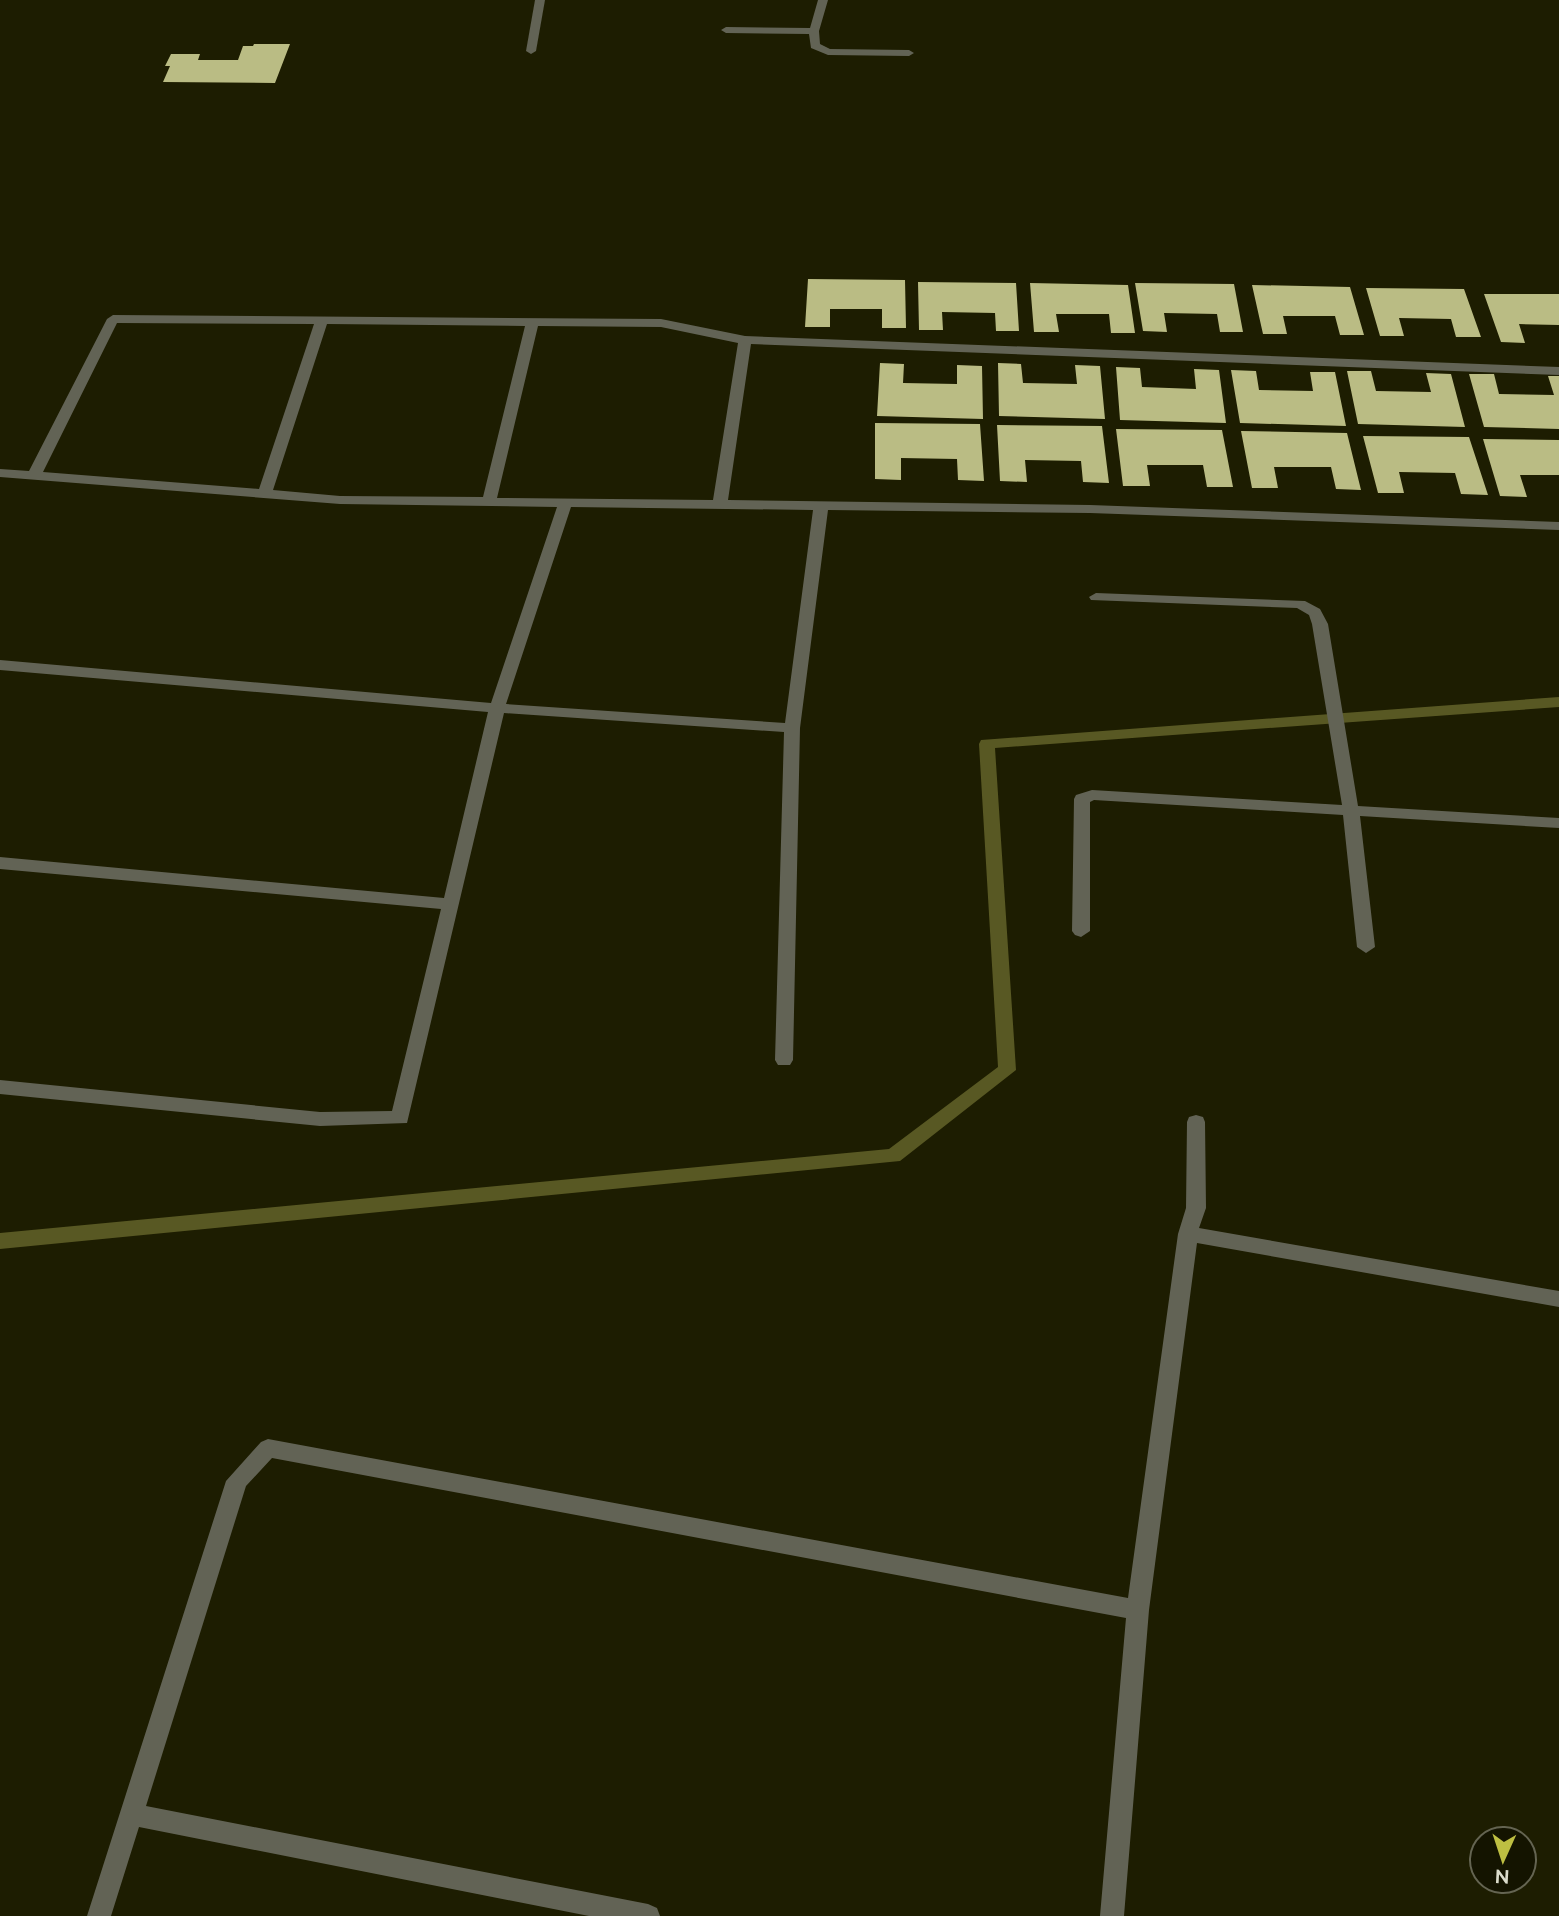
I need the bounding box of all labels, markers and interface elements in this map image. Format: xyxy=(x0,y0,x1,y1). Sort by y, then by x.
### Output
north arrow xyxy=(1468,1825,1538,1895)
text: N xyxy=(1494,1866,1510,1888)

